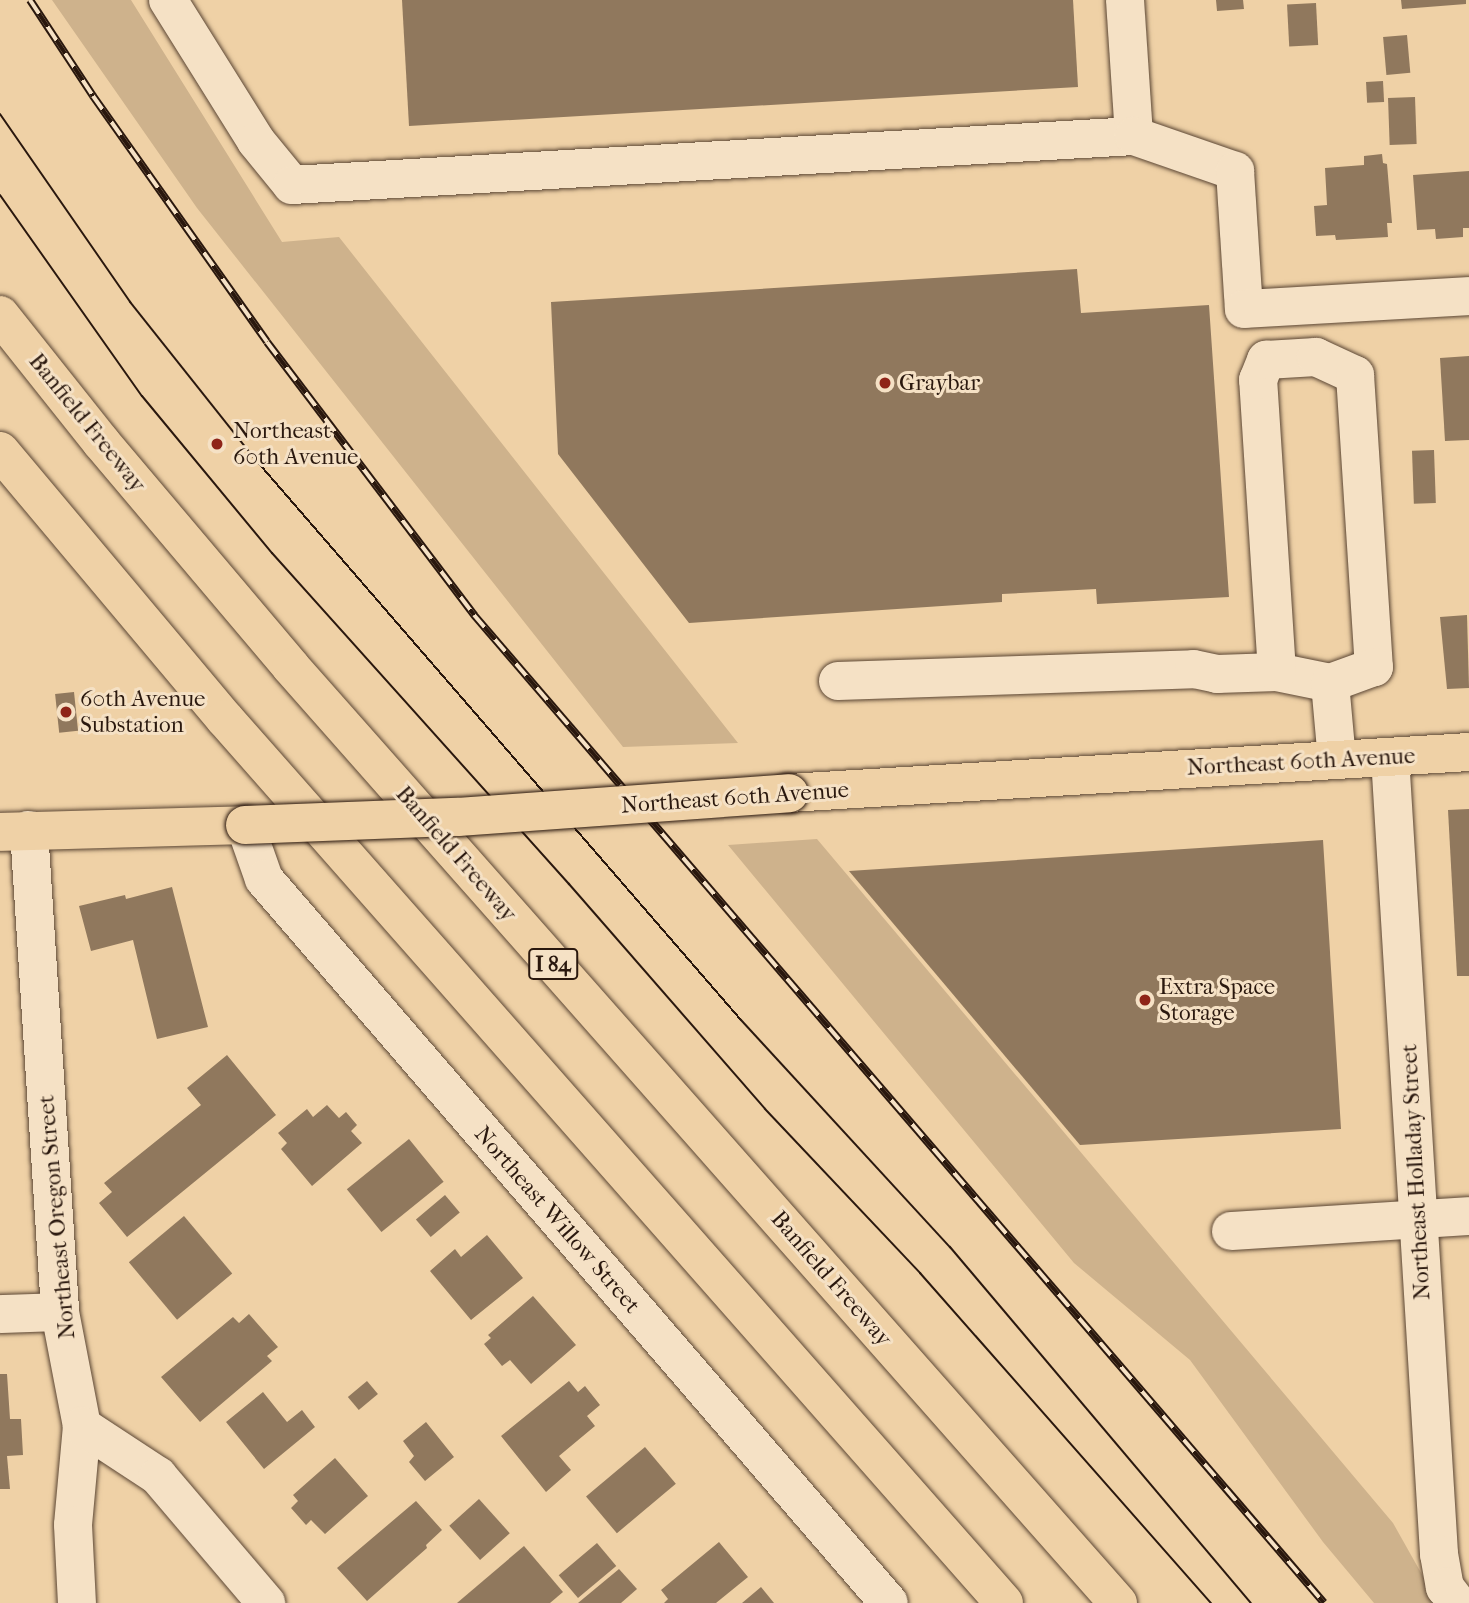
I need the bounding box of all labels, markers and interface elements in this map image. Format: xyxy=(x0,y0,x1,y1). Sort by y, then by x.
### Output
street label: Banfield Freeway xyxy=(23,348,151,498)
place label: Graybar xyxy=(899,369,980,397)
marker: Graybar xyxy=(877,375,893,391)
place label: Northeast 60th Avenue xyxy=(233,417,358,471)
marker: Northeast 60th Avenue xyxy=(207,434,227,454)
place label: 60th Avenue Substation xyxy=(80,685,205,739)
marker: 60th Avenue Substation xyxy=(58,704,74,720)
street label: Northeast 60th Avenue xyxy=(1186,742,1416,782)
street label: Northeast 60th Avenue xyxy=(620,776,850,820)
street label: Banfield Freeway xyxy=(390,781,522,927)
road number: I 84 xyxy=(527,946,579,982)
place label: Extra Space Storage xyxy=(1159,973,1275,1027)
marker: Extra Space Storage xyxy=(1137,992,1153,1008)
street label: Northeast Holladay Street xyxy=(1396,1043,1436,1301)
street label: Northeast Oregon Street xyxy=(33,1094,81,1340)
street label: Northeast Willow Street xyxy=(468,1121,646,1319)
street label: Banfield Freeway xyxy=(765,1206,897,1352)

